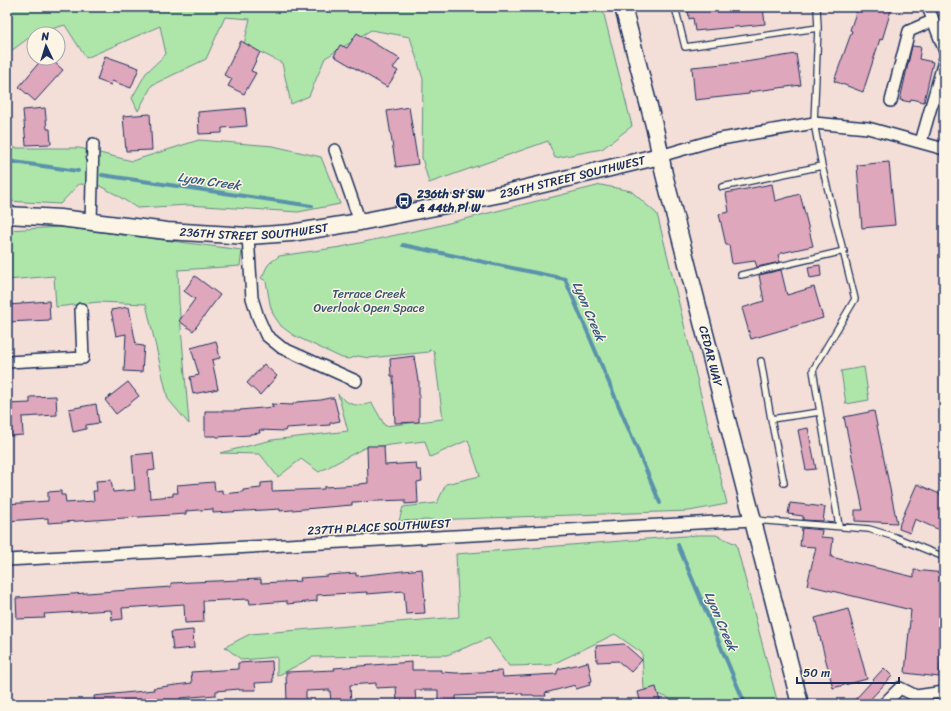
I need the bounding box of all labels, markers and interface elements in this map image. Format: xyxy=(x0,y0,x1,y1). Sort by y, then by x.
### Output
north arrow xyxy=(26,26,66,66)
text: N xyxy=(40,27,50,46)
street label: 236TH STREET SOUTHWEST xyxy=(498,149,648,205)
water label: Lyon Creek xyxy=(176,165,244,197)
place label: 236th St SW & 44th Pl W xyxy=(416,183,485,219)
bus stop icon: 236th St SW & 44th Pl W xyxy=(394,191,414,211)
street label: 236TH STREET SOUTHWEST xyxy=(179,216,331,247)
water label: Lyon Creek xyxy=(566,277,613,346)
park label: Terrace Creek Overlook Open Space xyxy=(314,283,425,319)
street label: CEDAR WAY xyxy=(692,323,729,389)
street label: 237TH PLACE SOUTHWEST xyxy=(307,512,452,542)
water label: Lyon Creek xyxy=(698,587,745,656)
scale bar xyxy=(797,659,899,685)
text: 50 m xyxy=(803,662,830,684)

